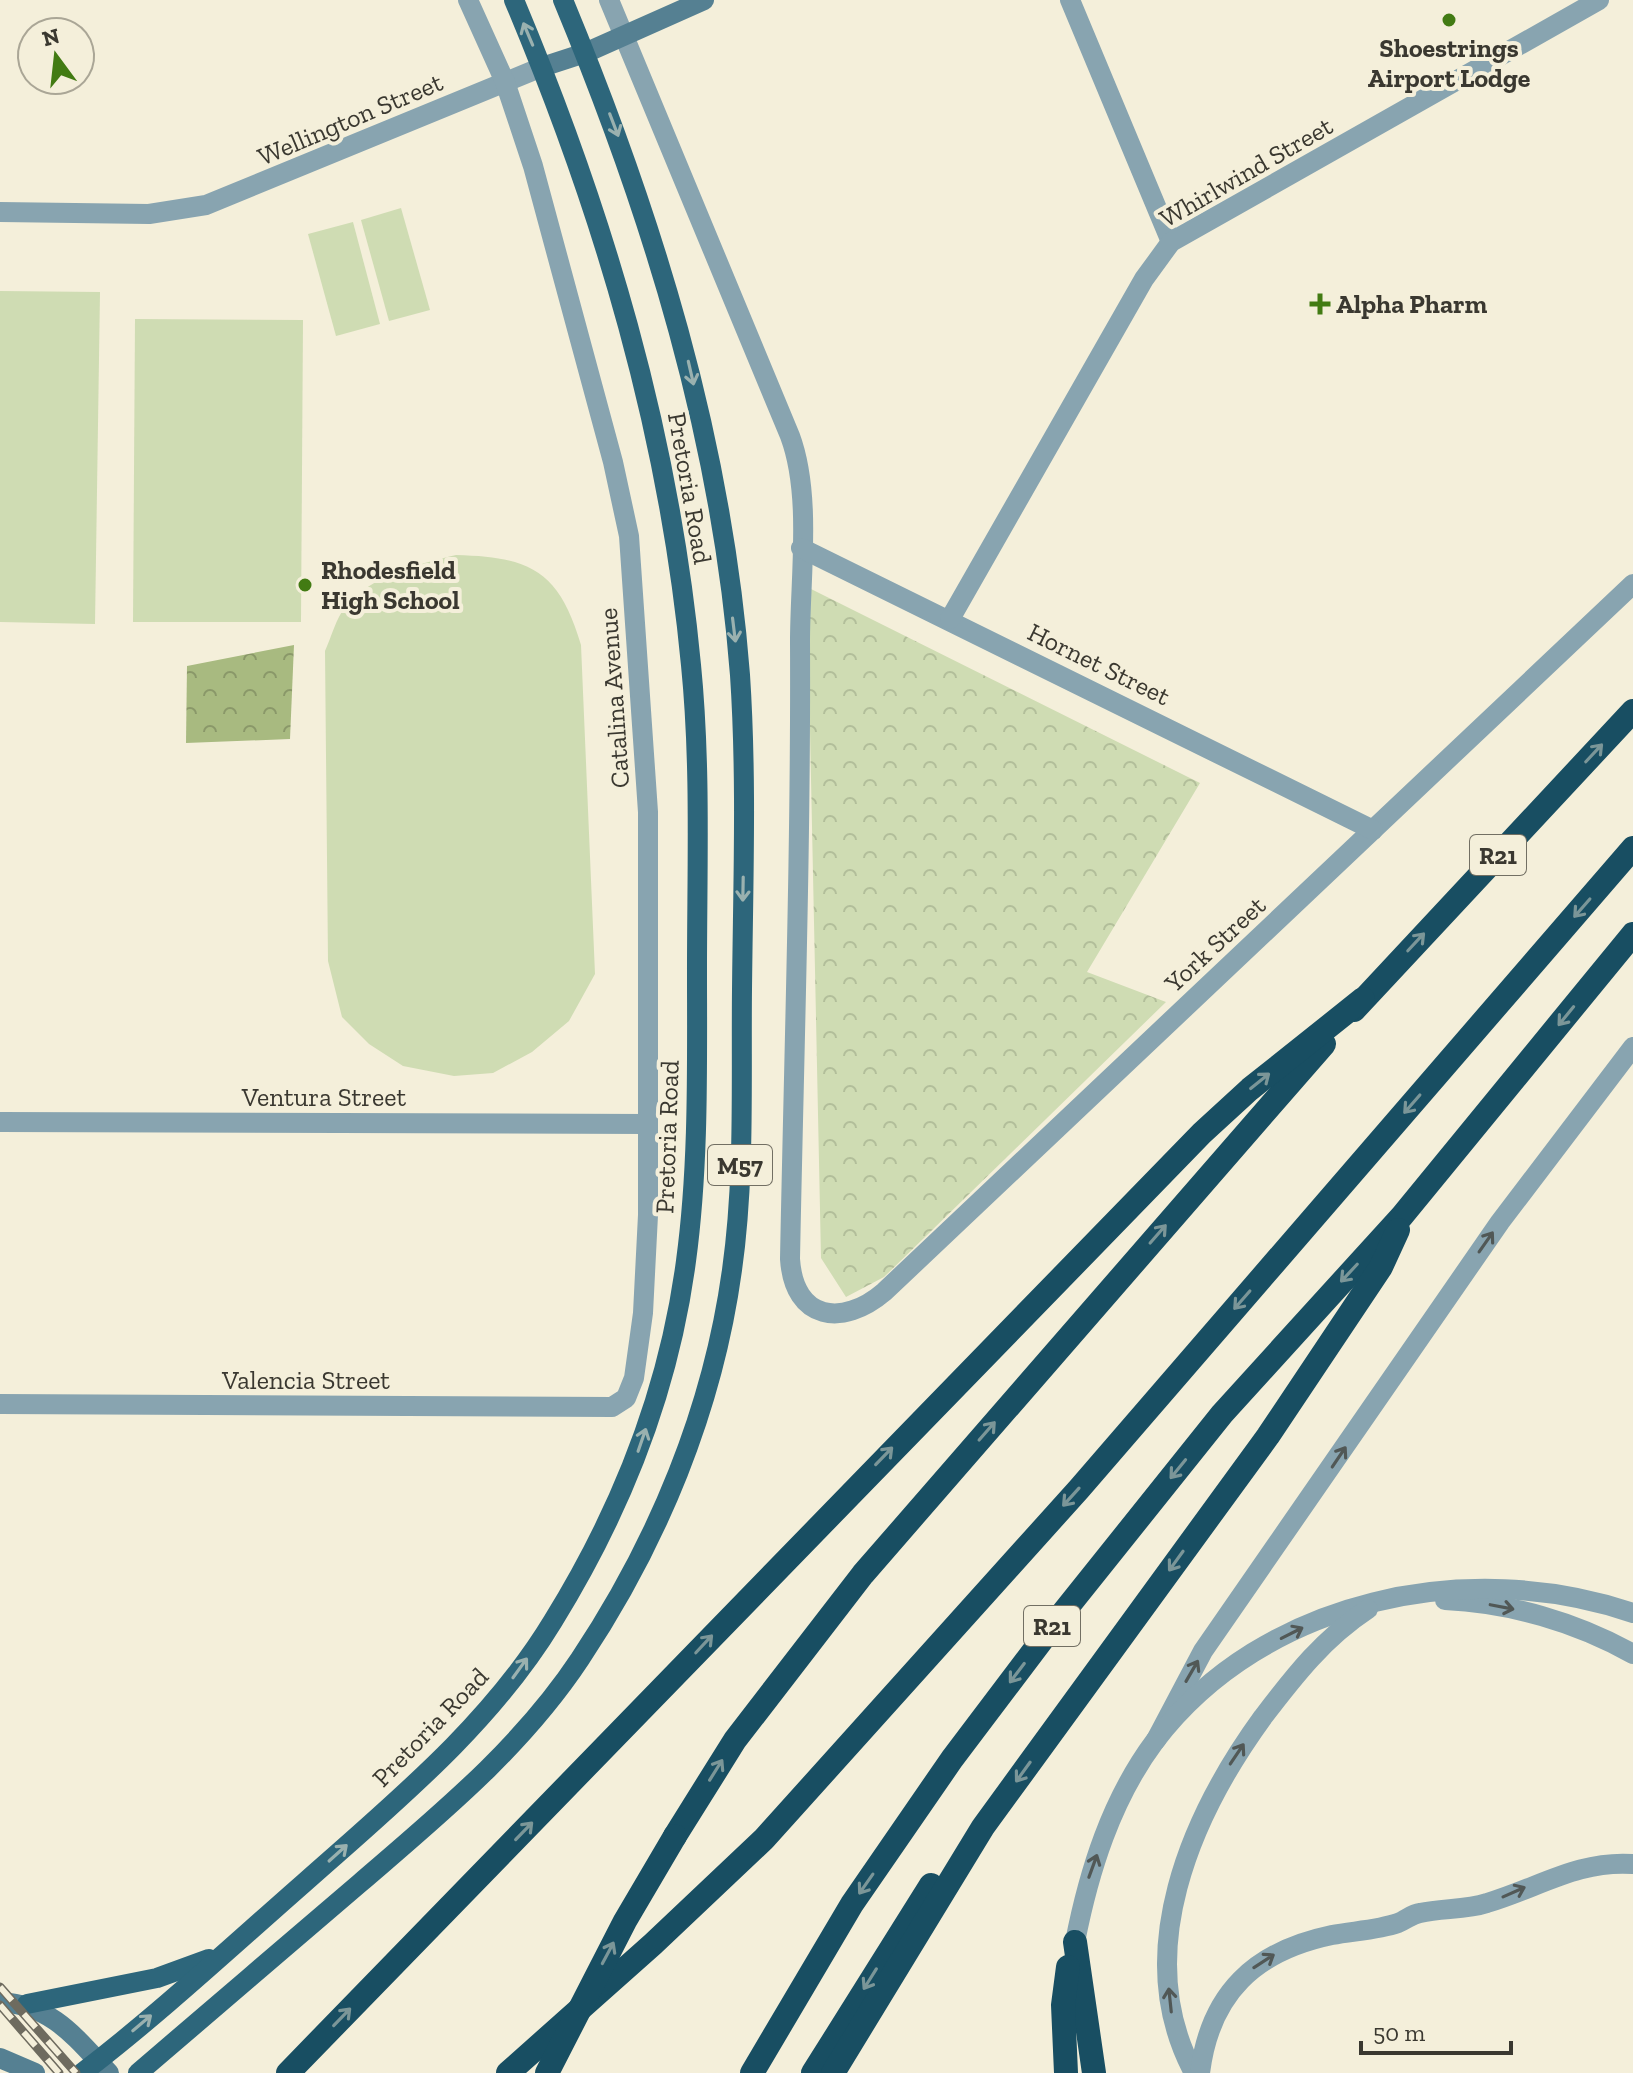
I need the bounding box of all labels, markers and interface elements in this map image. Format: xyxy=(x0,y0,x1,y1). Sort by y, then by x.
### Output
marker: Shoestrings Airport Lodge xyxy=(1440,11,1458,29)
north arrow xyxy=(16,16,96,96)
text: N xyxy=(39,22,63,52)
one-way arrow xyxy=(520,22,535,47)
place label: Shoestrings Airport Lodge xyxy=(1368,32,1531,94)
street label: Wellington Street xyxy=(253,65,448,172)
street label: Whirlwind Street xyxy=(1154,109,1338,234)
one-way arrow xyxy=(607,112,622,137)
place label: Alpha Pharm xyxy=(1336,288,1488,320)
marker: Alpha Pharm xyxy=(1311,295,1329,313)
one-way arrow xyxy=(684,360,699,386)
street label: Pretoria Road xyxy=(661,410,719,566)
place label: Rhodesfield High School xyxy=(321,554,460,616)
marker: Rhodesfield High School xyxy=(296,576,314,594)
street label: Catalina Avenue xyxy=(592,607,636,789)
one-way arrow xyxy=(727,616,742,642)
street label: Hornet Street xyxy=(1023,616,1176,712)
one-way arrow xyxy=(1585,743,1603,763)
road number: R21 xyxy=(1470,835,1526,875)
one-way arrow xyxy=(736,875,751,902)
street label: York Street xyxy=(1157,889,1272,999)
one-way arrow xyxy=(1573,897,1591,917)
one-way arrow xyxy=(1407,932,1426,952)
one-way arrow xyxy=(1557,1006,1575,1026)
street label: Pretoria Road xyxy=(648,1060,686,1214)
one-way arrow xyxy=(1249,1072,1270,1089)
street label: Ventura Street xyxy=(241,1081,407,1113)
one-way arrow xyxy=(1403,1093,1421,1114)
road number: M57 xyxy=(708,1145,772,1185)
one-way arrow xyxy=(1149,1225,1167,1245)
one-way arrow xyxy=(1478,1232,1494,1254)
one-way arrow xyxy=(1339,1263,1358,1283)
one-way arrow xyxy=(1233,1290,1251,1310)
street label: Valencia Street xyxy=(221,1364,390,1396)
one-way arrow xyxy=(978,1421,996,1441)
one-way arrow xyxy=(636,1427,651,1452)
one-way arrow xyxy=(1331,1446,1347,1468)
one-way arrow xyxy=(874,1447,893,1466)
one-way arrow xyxy=(1169,1458,1187,1479)
one-way arrow xyxy=(1062,1486,1080,1506)
one-way arrow xyxy=(1168,1550,1184,1572)
one-way arrow xyxy=(1489,1600,1514,1615)
road number: R21 xyxy=(1024,1606,1080,1646)
one-way arrow xyxy=(1280,1625,1304,1640)
one-way arrow xyxy=(695,1634,714,1654)
one-way arrow xyxy=(511,1658,528,1679)
one-way arrow xyxy=(1184,1660,1200,1683)
street label: Pretoria Road xyxy=(365,1661,495,1793)
one-way arrow xyxy=(1009,1662,1026,1683)
one-way arrow xyxy=(1229,1744,1245,1766)
one-way arrow xyxy=(709,1759,725,1782)
one-way arrow xyxy=(1015,1760,1032,1782)
one-way arrow xyxy=(514,1822,533,1841)
one-way arrow xyxy=(328,1844,348,1862)
one-way arrow xyxy=(1087,1854,1101,1879)
one-way arrow xyxy=(858,1873,874,1895)
one-way arrow xyxy=(1501,1884,1526,1899)
one-way arrow xyxy=(600,1942,616,1966)
one-way arrow xyxy=(1252,1952,1274,1969)
one-way arrow xyxy=(861,1967,877,1990)
one-way arrow xyxy=(1162,1987,1177,2014)
scale bar xyxy=(1361,2005,1511,2055)
one-way arrow xyxy=(332,2008,351,2027)
one-way arrow xyxy=(131,2014,152,2032)
text: 50 m xyxy=(1373,2018,1426,2047)

